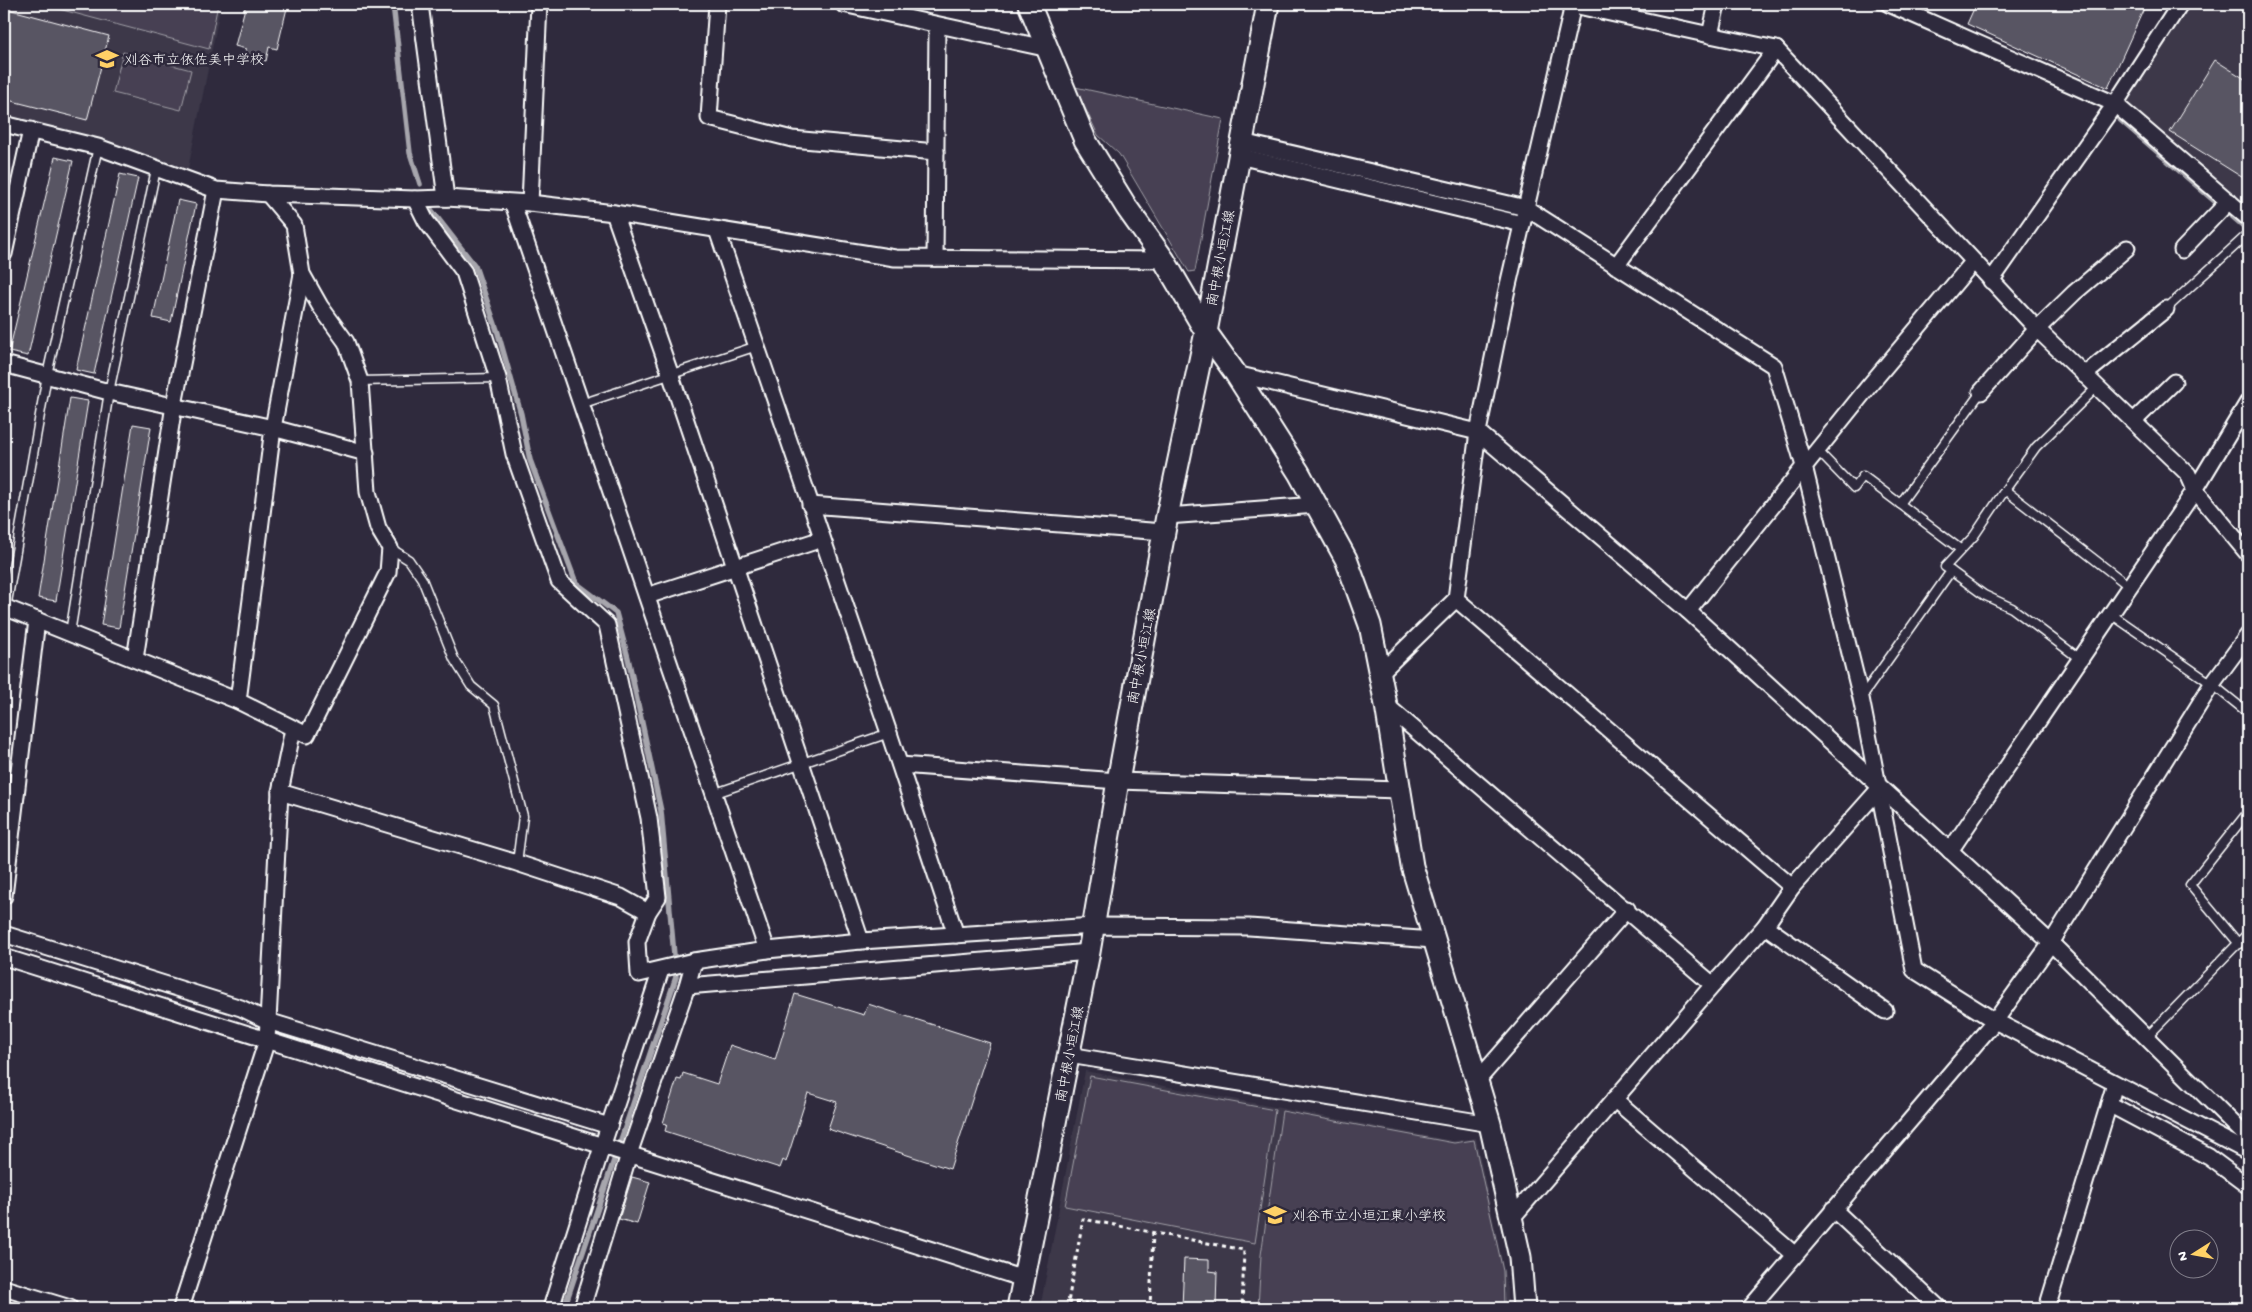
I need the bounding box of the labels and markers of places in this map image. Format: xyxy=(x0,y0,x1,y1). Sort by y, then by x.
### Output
school or university icon: 刈谷市立依佐美中学校 xyxy=(94,46,120,72)
place label: 刈谷市立依佐美中学校 xyxy=(124,53,264,70)
school or university icon: 刈谷市立小垣江東小学校 xyxy=(1262,1202,1288,1228)
place label: 刈谷市立小垣江東小学校 xyxy=(1292,1209,1446,1226)

